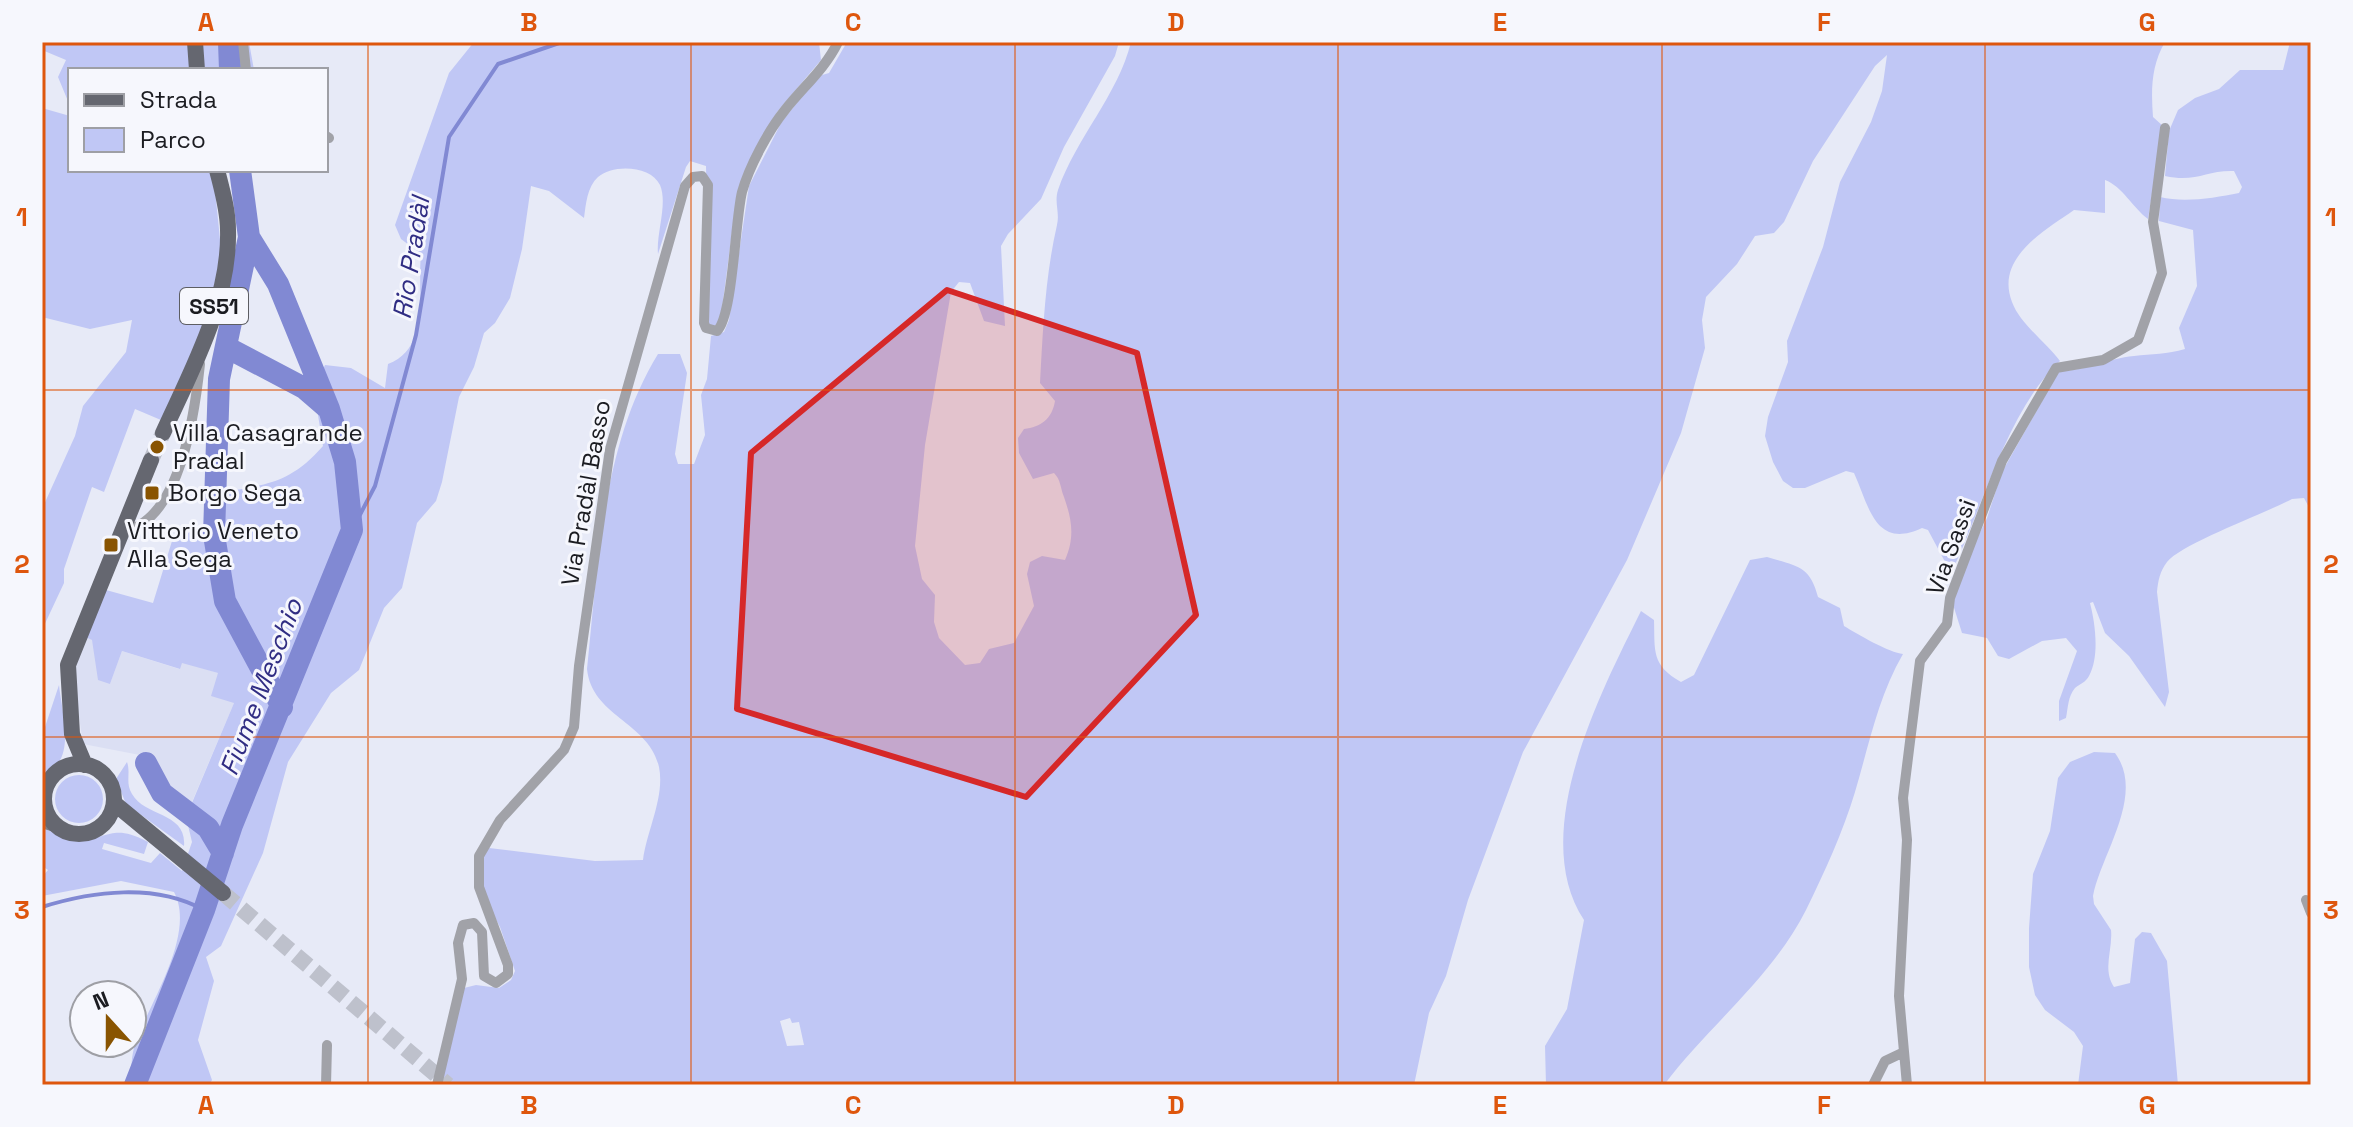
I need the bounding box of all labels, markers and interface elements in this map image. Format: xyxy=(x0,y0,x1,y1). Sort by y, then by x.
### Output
text: A xyxy=(198,5,215,39)
text: B xyxy=(520,5,538,39)
text: C xyxy=(845,5,861,39)
text: D xyxy=(1167,5,1185,39)
text: E xyxy=(1493,5,1507,39)
text: F xyxy=(1817,5,1831,39)
text: G xyxy=(2138,5,2156,39)
legend xyxy=(68,68,328,172)
text: Strada xyxy=(140,84,217,115)
text: Parco xyxy=(140,124,206,155)
water label: Rio Pradàl xyxy=(385,192,438,321)
text: 1 xyxy=(16,200,28,234)
text: 1 xyxy=(2325,200,2337,234)
road number: SS51 xyxy=(180,288,248,324)
street label: Via Pradàl Basso xyxy=(554,398,617,588)
place label: Villa Casagrande Pradal xyxy=(173,417,363,476)
marker: Villa Casagrande Pradal xyxy=(148,438,166,456)
place label: Borgo Sega xyxy=(168,477,302,508)
marker: Borgo Sega xyxy=(143,484,161,502)
street label: Via Sassi xyxy=(1919,494,1982,599)
place label: Vittorio Veneto Alla Sega xyxy=(127,515,299,574)
marker: Vittorio Veneto Alla Sega xyxy=(102,536,120,554)
text: 2 xyxy=(14,547,30,581)
text: 2 xyxy=(2323,547,2339,581)
water label: Fiume Meschio xyxy=(212,593,311,780)
text: 3 xyxy=(14,893,30,927)
text: 3 xyxy=(2323,893,2339,927)
north arrow xyxy=(68,979,148,1059)
text: N xyxy=(89,985,113,1016)
text: A xyxy=(198,1088,215,1122)
text: B xyxy=(520,1088,538,1122)
text: C xyxy=(845,1088,861,1122)
text: D xyxy=(1167,1088,1185,1122)
text: E xyxy=(1493,1088,1507,1122)
text: F xyxy=(1817,1088,1831,1122)
text: G xyxy=(2138,1088,2156,1122)

